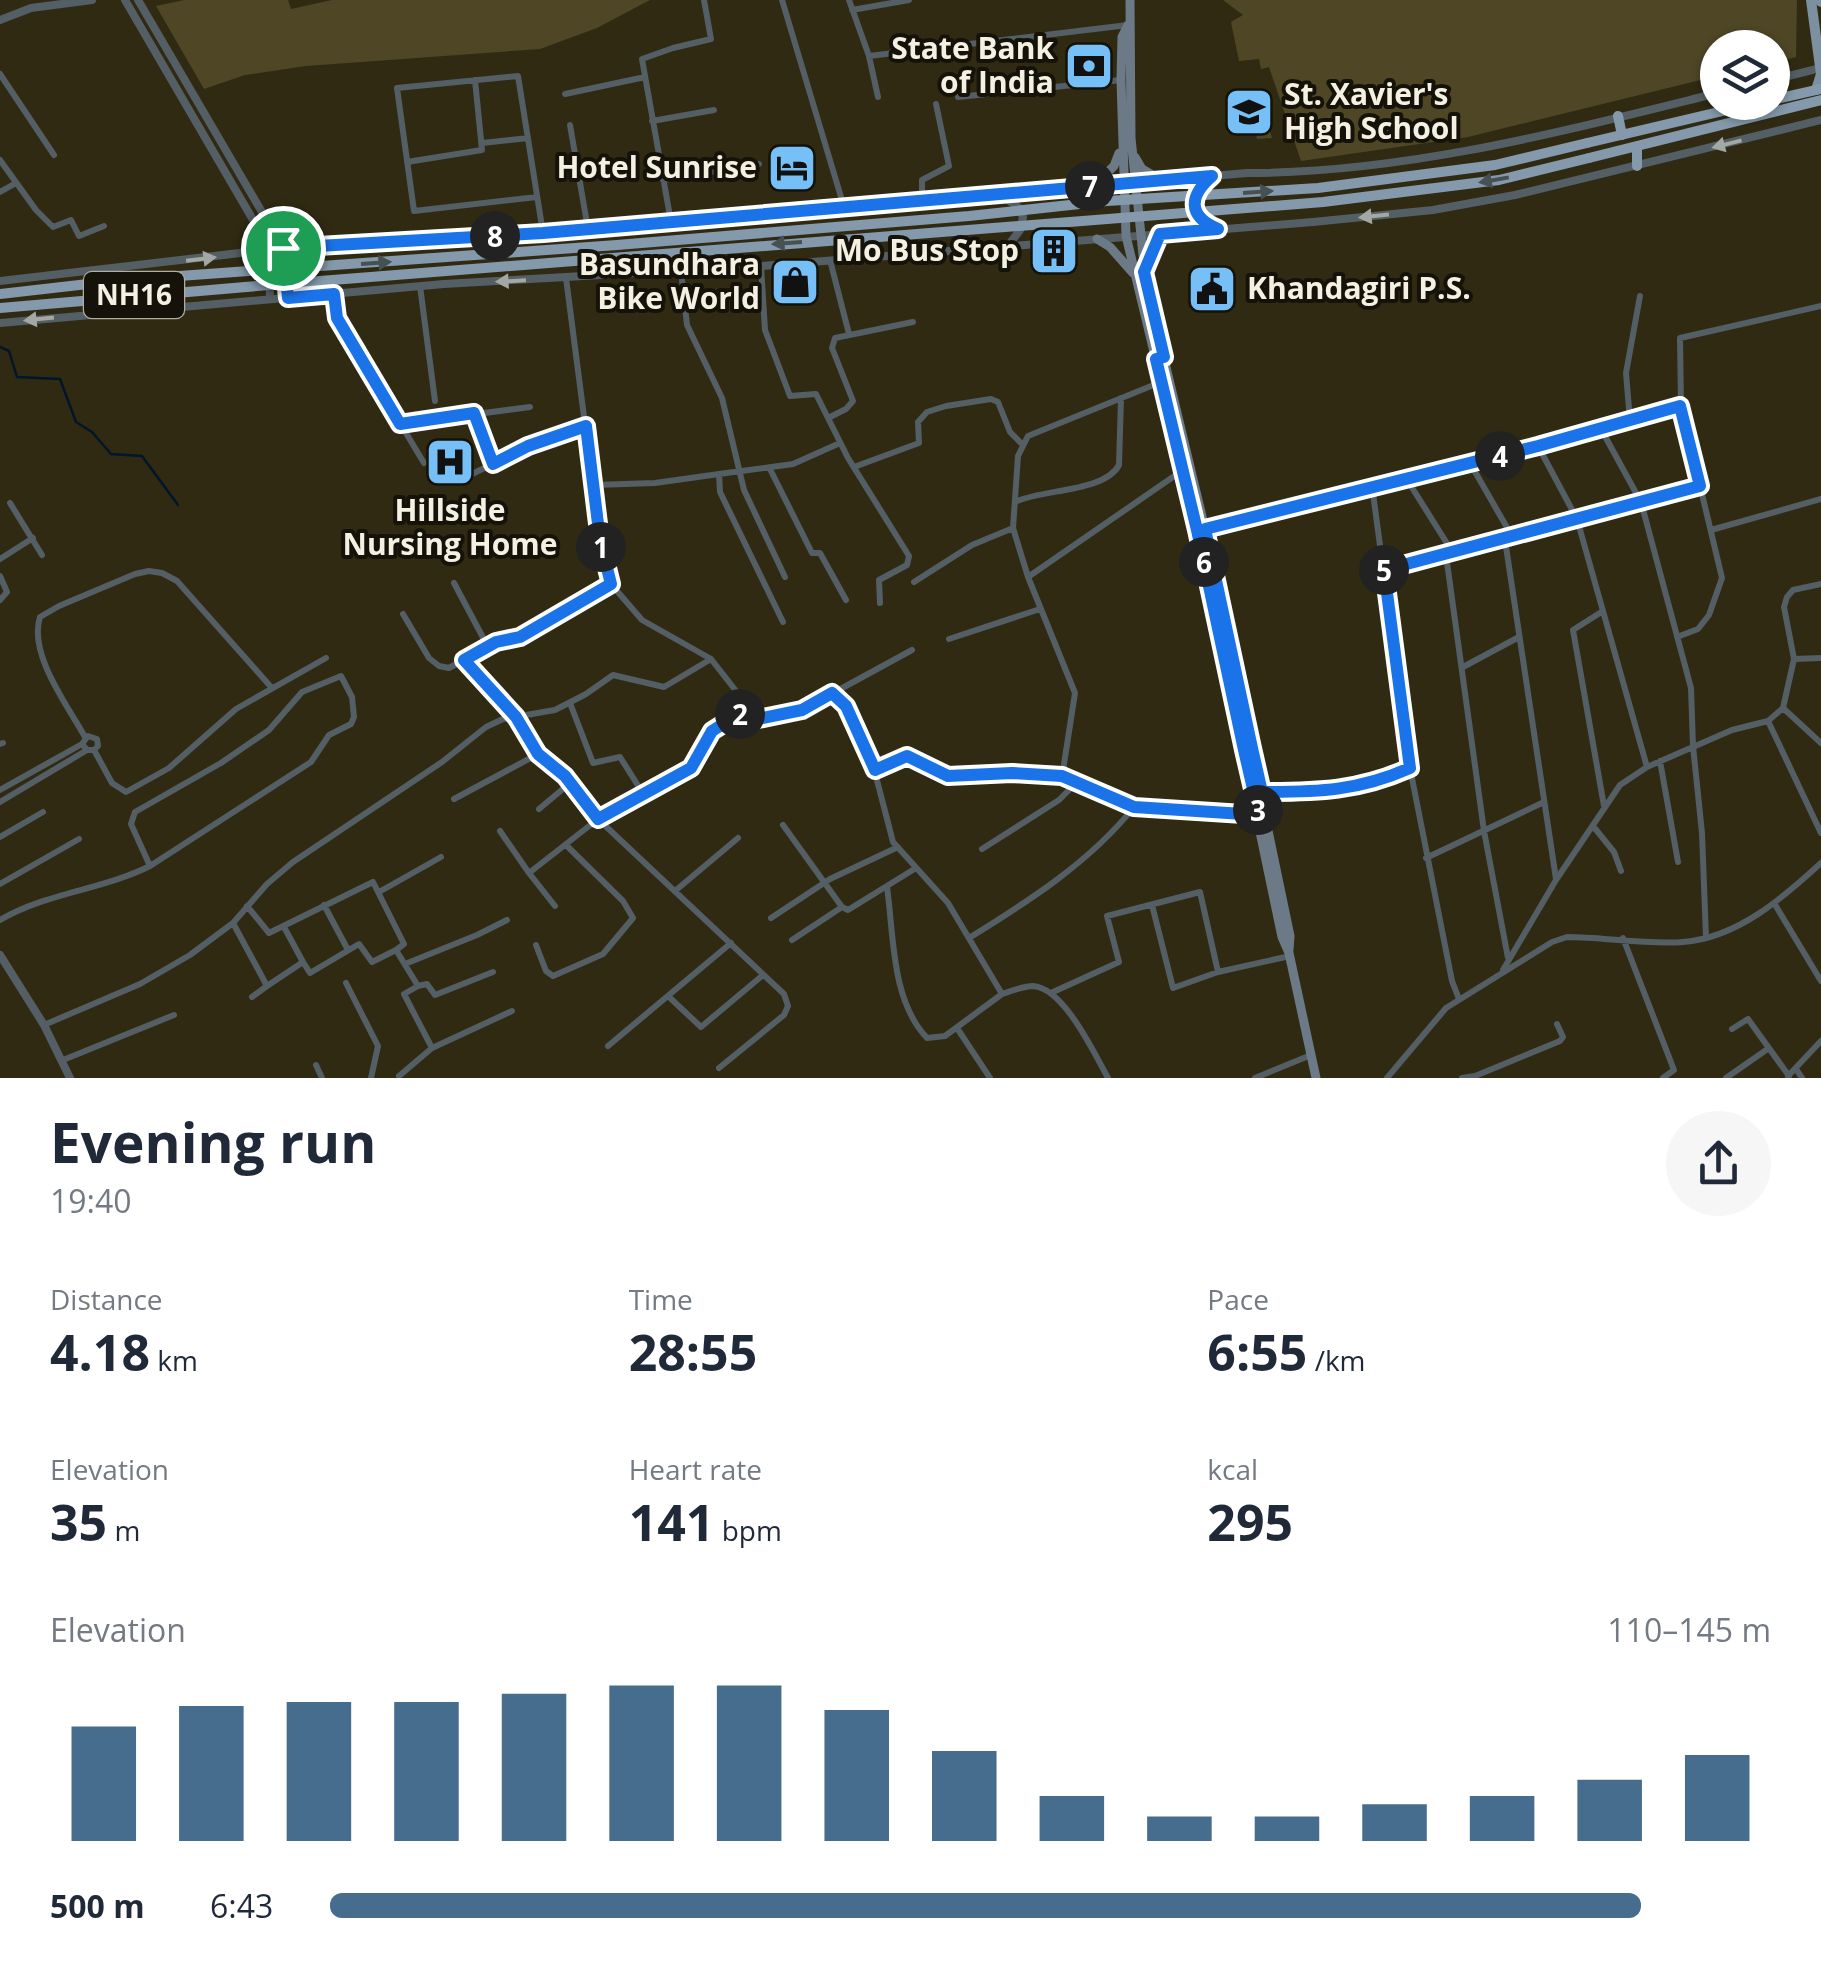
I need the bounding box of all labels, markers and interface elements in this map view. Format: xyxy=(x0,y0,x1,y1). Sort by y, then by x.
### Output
place label: State Bank of India xyxy=(891,27,1054,102)
map controls xyxy=(1700,30,1790,120)
button: layers xyxy=(1700,30,1790,120)
bank icon: State Bank of India xyxy=(1063,40,1115,92)
place label: St. Xavier's High School xyxy=(1284,73,1459,148)
school or university icon: St. Xavier's High School xyxy=(1223,86,1275,138)
one-way arrow xyxy=(1711,137,1742,152)
hotel icon: Hotel Sunrise xyxy=(766,142,818,194)
place label: Hotel Sunrise xyxy=(556,146,757,187)
pin: 7 xyxy=(1065,161,1115,211)
text: 7 xyxy=(1082,167,1098,205)
one-way arrow xyxy=(1478,173,1509,188)
one-way arrow xyxy=(1243,184,1275,200)
pin xyxy=(241,206,326,291)
one-way arrow xyxy=(1358,208,1390,224)
pin: 8 xyxy=(470,211,520,261)
text: 8 xyxy=(487,217,503,255)
icon: arrive xyxy=(256,221,311,276)
building icon: Mo Bus Stop xyxy=(1028,225,1080,277)
place label: Mo Bus Stop xyxy=(835,229,1019,270)
one-way arrow xyxy=(771,236,803,252)
place label: Basundhara Bike World xyxy=(579,243,760,318)
one-way arrow xyxy=(186,251,218,267)
one-way arrow xyxy=(361,255,393,271)
shop icon: Basundhara Bike World xyxy=(769,256,821,308)
public building icon: Khandagiri P.S. xyxy=(1186,263,1238,315)
place label: Khandagiri P.S. xyxy=(1247,267,1471,308)
road number: NH16 xyxy=(84,272,184,318)
one-way arrow xyxy=(495,273,527,289)
one-way arrow xyxy=(23,311,55,327)
pin: 4 xyxy=(1475,431,1525,481)
hospital icon: Hillside Nursing Home xyxy=(424,436,476,488)
text: 4 xyxy=(1492,437,1508,475)
place label: Hillside Nursing Home xyxy=(343,489,557,564)
pin: 1 xyxy=(576,522,626,572)
text: 1 xyxy=(593,528,609,566)
pin: 6 xyxy=(1179,537,1229,587)
text: 6 xyxy=(1196,543,1212,581)
pin: 5 xyxy=(1359,545,1409,595)
text: 5 xyxy=(1376,551,1392,589)
pin: 2 xyxy=(715,689,765,739)
text: 2 xyxy=(732,695,748,733)
pin: 3 xyxy=(1233,785,1283,835)
text: 3 xyxy=(1250,791,1266,829)
text: Evening run xyxy=(50,1104,376,1179)
button: share xyxy=(1666,1111,1771,1216)
text: 19:40 xyxy=(50,1179,132,1222)
text: Distance xyxy=(50,1280,163,1318)
text: Time xyxy=(629,1280,693,1318)
text: Pace xyxy=(1207,1280,1269,1318)
text: 4.18 xyxy=(50,1318,150,1386)
text: 28:55 xyxy=(629,1318,757,1386)
text: 6:55 xyxy=(1207,1318,1307,1386)
text: km xyxy=(150,1341,198,1379)
text: /km xyxy=(1307,1341,1366,1379)
text: Elevation xyxy=(50,1450,169,1488)
text: Heart rate xyxy=(629,1450,762,1488)
text: kcal xyxy=(1207,1450,1258,1488)
text: 35 xyxy=(50,1488,107,1556)
text: 141 xyxy=(629,1488,714,1556)
text: 295 xyxy=(1207,1488,1293,1556)
text: m xyxy=(107,1511,140,1549)
text: bpm xyxy=(714,1511,782,1549)
text: Elevation xyxy=(50,1608,186,1651)
text: 110–145 m xyxy=(1607,1608,1771,1651)
text: 500 m xyxy=(50,1884,145,1927)
text: 6:43 xyxy=(210,1884,273,1927)

